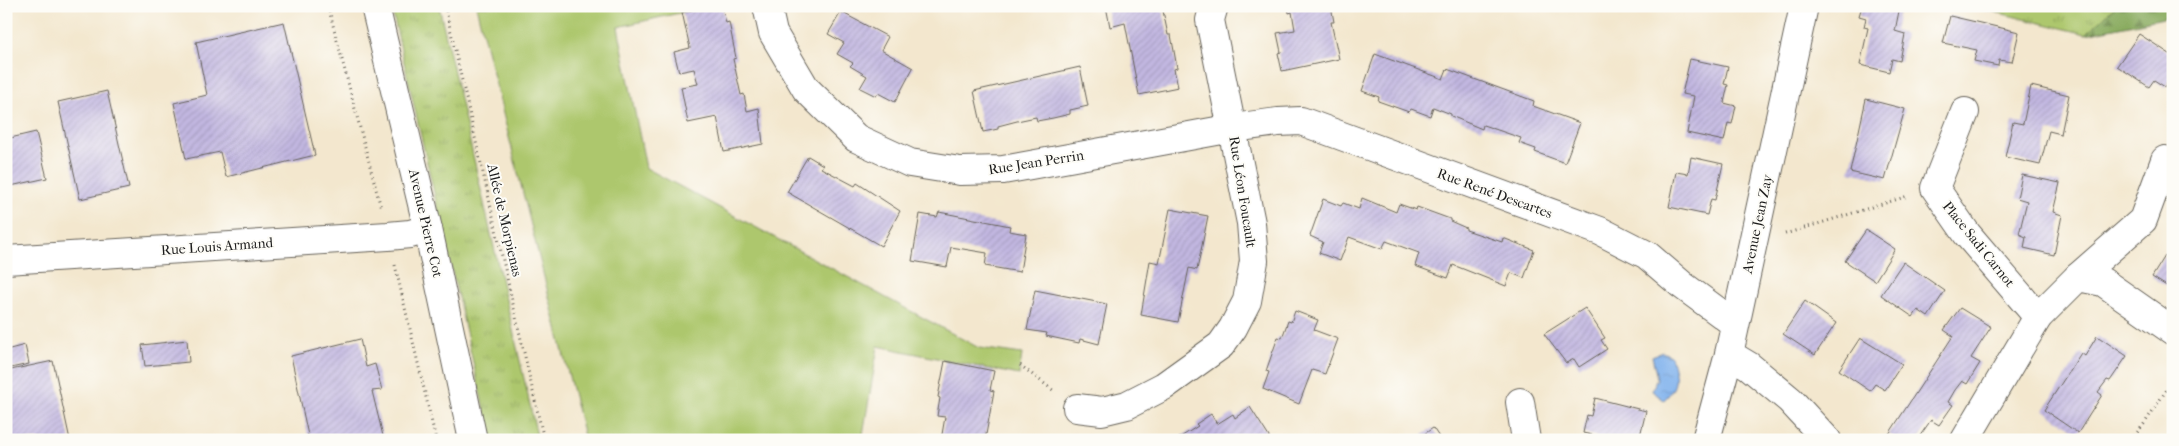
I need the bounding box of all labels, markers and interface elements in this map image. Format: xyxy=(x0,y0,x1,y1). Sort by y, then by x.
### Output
street label: Rue Léon Foucault xyxy=(1225,135,1260,249)
street label: Rue Jean Perrin xyxy=(987,147,1085,178)
street label: Allée de Morpienas xyxy=(483,161,526,278)
street label: Rue René Descartes xyxy=(1435,165,1555,222)
street label: Avenue Pierre Cot xyxy=(405,166,446,279)
street label: Avenue Jean Zay xyxy=(1738,172,1776,276)
street label: Place Sadi Carnot xyxy=(1939,198,2018,291)
street label: Rue Louis Armand xyxy=(160,234,274,259)

